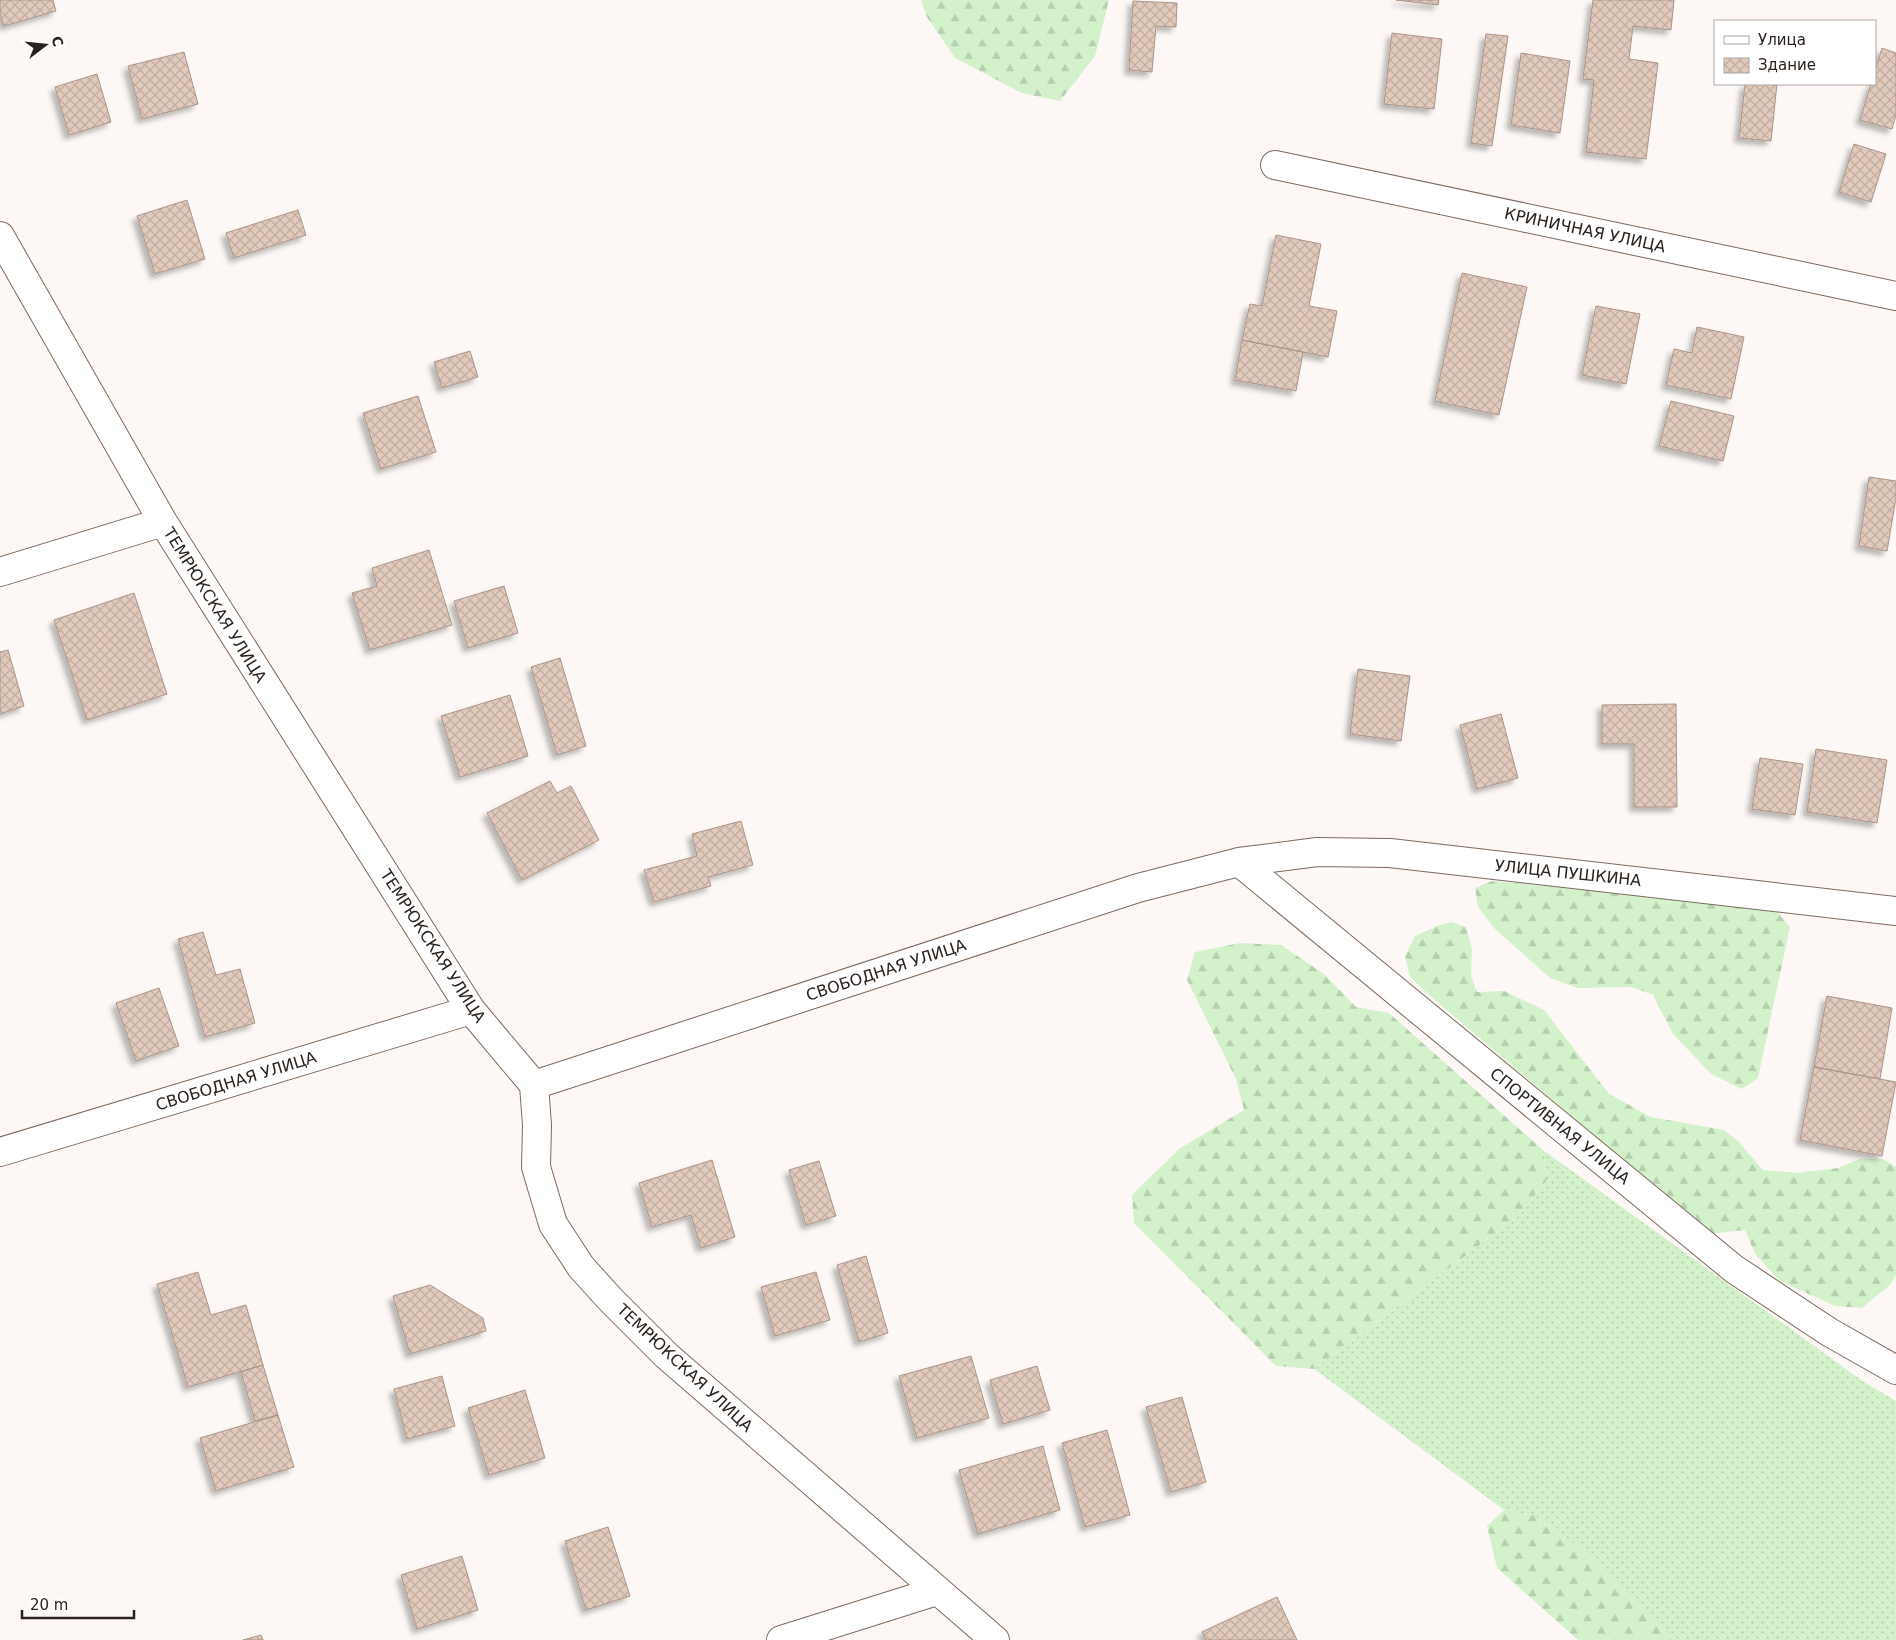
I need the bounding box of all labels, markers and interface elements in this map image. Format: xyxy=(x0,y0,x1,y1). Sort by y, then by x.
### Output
north arrow xyxy=(20,20,70,70)
legend xyxy=(1714,20,1876,85)
text: Улица xyxy=(1758,31,1806,49)
text: С xyxy=(48,34,67,49)
text: Здание xyxy=(1758,56,1816,74)
street label: КРИНИЧНАЯ УЛИЦА xyxy=(1503,204,1667,256)
street label: ТЕМРЮКСКАЯ УЛИЦА xyxy=(159,523,270,686)
street label: УЛИЦА ПУШКИНА xyxy=(1494,856,1642,890)
street label: ТЕМРЮКСКАЯ УЛИЦА xyxy=(376,865,490,1026)
street label: СВОБОДНАЯ УЛИЦА xyxy=(804,935,968,1005)
street label: СВОБОДНАЯ УЛИЦА xyxy=(153,1047,319,1115)
street label: СПОРТИВНАЯ УЛИЦА xyxy=(1486,1064,1634,1188)
street label: ТЕМРЮКСКАЯ УЛИЦА xyxy=(612,1299,757,1436)
scale bar xyxy=(22,1588,135,1620)
text: 20 m xyxy=(30,1596,68,1614)

